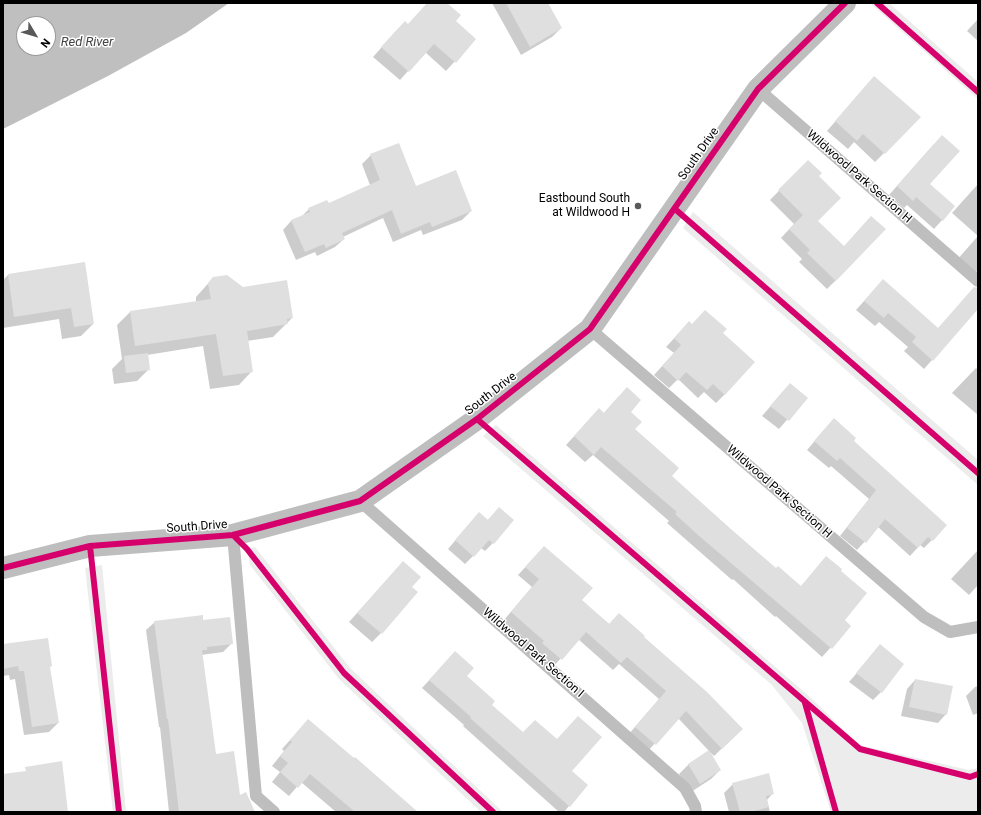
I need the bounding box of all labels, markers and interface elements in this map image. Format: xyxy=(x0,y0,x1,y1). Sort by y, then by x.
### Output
north arrow xyxy=(16,16,56,56)
water label: Red River xyxy=(61,35,113,51)
text: N xyxy=(38,36,53,50)
street label: South Drive xyxy=(676,125,722,183)
street label: Wildwood Park Section H xyxy=(804,127,914,227)
place label: Eastbound South at Wildwood H xyxy=(539,192,630,220)
marker: Eastbound South at Wildwood H xyxy=(633,201,643,211)
street label: South Drive xyxy=(463,370,519,418)
street label: Wildwood Park Section H xyxy=(724,442,834,542)
street label: South Drive xyxy=(166,518,228,536)
street label: Wildwood Park Section I xyxy=(480,605,586,701)

